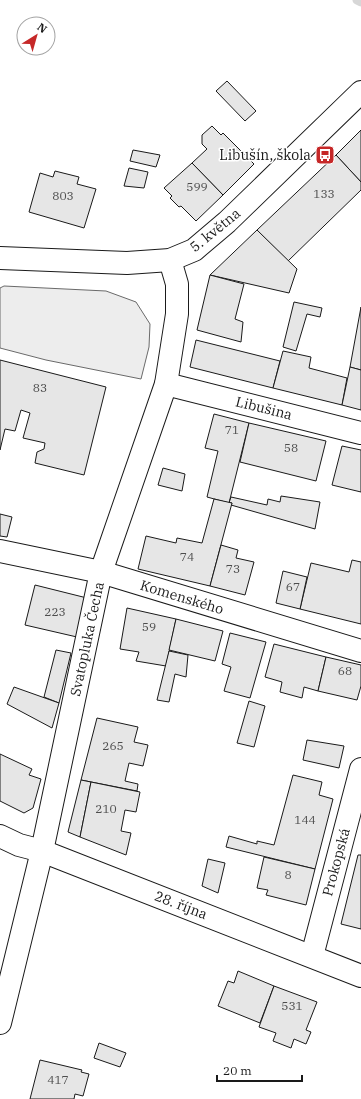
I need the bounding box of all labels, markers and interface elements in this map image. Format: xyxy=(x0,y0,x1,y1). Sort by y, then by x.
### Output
north arrow xyxy=(16,16,56,56)
text: N xyxy=(34,20,50,36)
bus stop icon: Libušín, škola xyxy=(314,144,336,166)
place label: Libušín, škola xyxy=(219,146,311,164)
house number: 599 xyxy=(186,179,208,194)
house number: 133 xyxy=(313,186,335,201)
house number: 803 xyxy=(52,188,74,203)
street label: 5. května xyxy=(186,204,244,256)
house number: 83 xyxy=(33,380,47,395)
street label: Libušina xyxy=(234,392,294,424)
house number: 71 xyxy=(225,422,239,437)
house number: 58 xyxy=(284,440,298,455)
house number: 74 xyxy=(180,549,194,564)
house number: 73 xyxy=(226,561,240,576)
street label: Komenského xyxy=(138,576,226,618)
house number: 67 xyxy=(286,579,300,594)
street label: Svatopluka Čecha xyxy=(65,580,108,698)
house number: 223 xyxy=(44,604,66,619)
house number: 59 xyxy=(142,619,156,634)
house number: 68 xyxy=(338,663,352,678)
house number: 265 xyxy=(102,738,124,753)
house number: 210 xyxy=(95,801,117,816)
house number: 144 xyxy=(294,812,316,827)
street label: Prokopská xyxy=(318,826,354,898)
house number: 8 xyxy=(284,867,292,882)
street label: 28. října xyxy=(152,887,210,923)
house number: 531 xyxy=(281,998,303,1013)
scale bar xyxy=(217,1057,302,1083)
text: 20 m xyxy=(223,1063,252,1078)
house number: 417 xyxy=(47,1072,69,1087)

